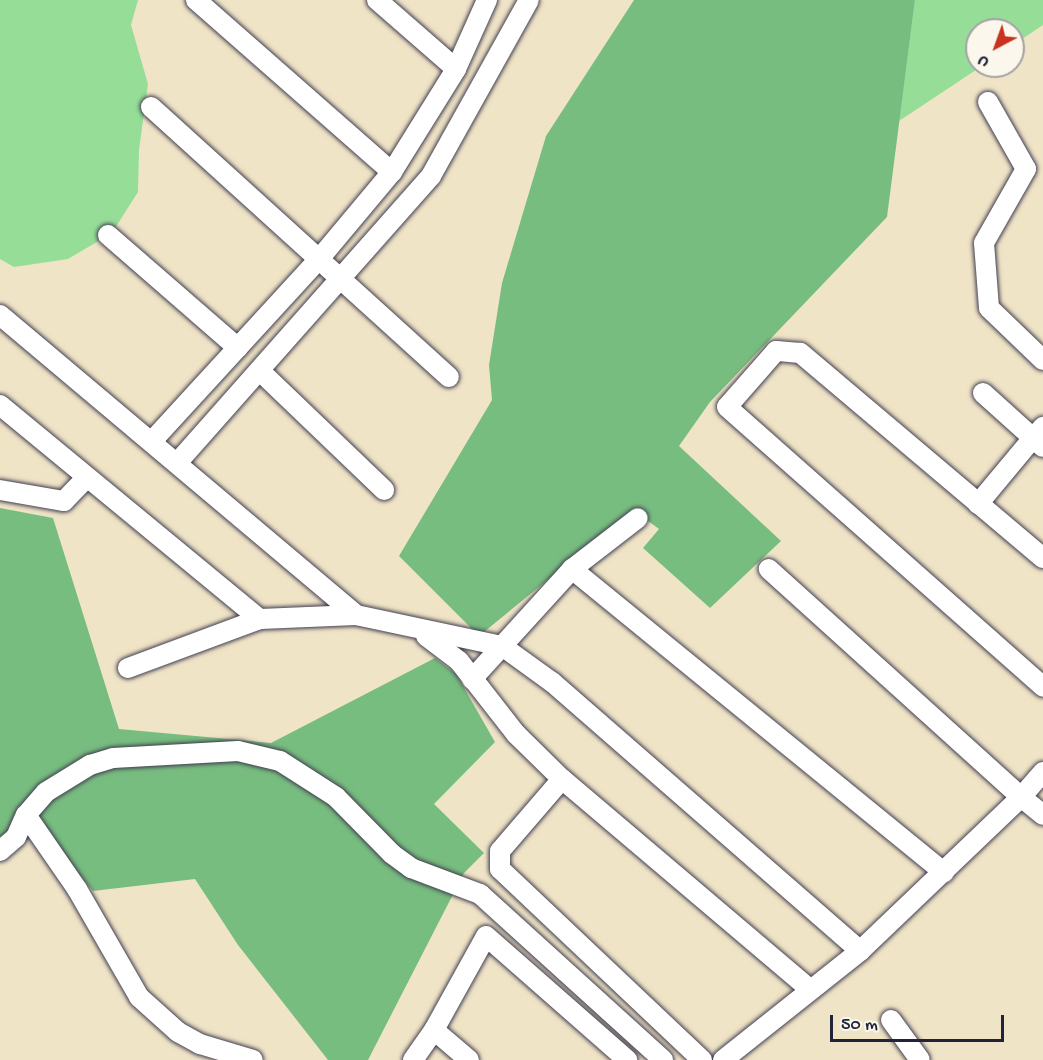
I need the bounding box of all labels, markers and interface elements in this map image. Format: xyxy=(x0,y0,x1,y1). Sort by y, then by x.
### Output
north arrow xyxy=(965,18,1025,78)
text: U xyxy=(974,50,994,71)
scale bar xyxy=(833,1003,1007,1041)
text: 50 m xyxy=(841,1015,878,1036)

